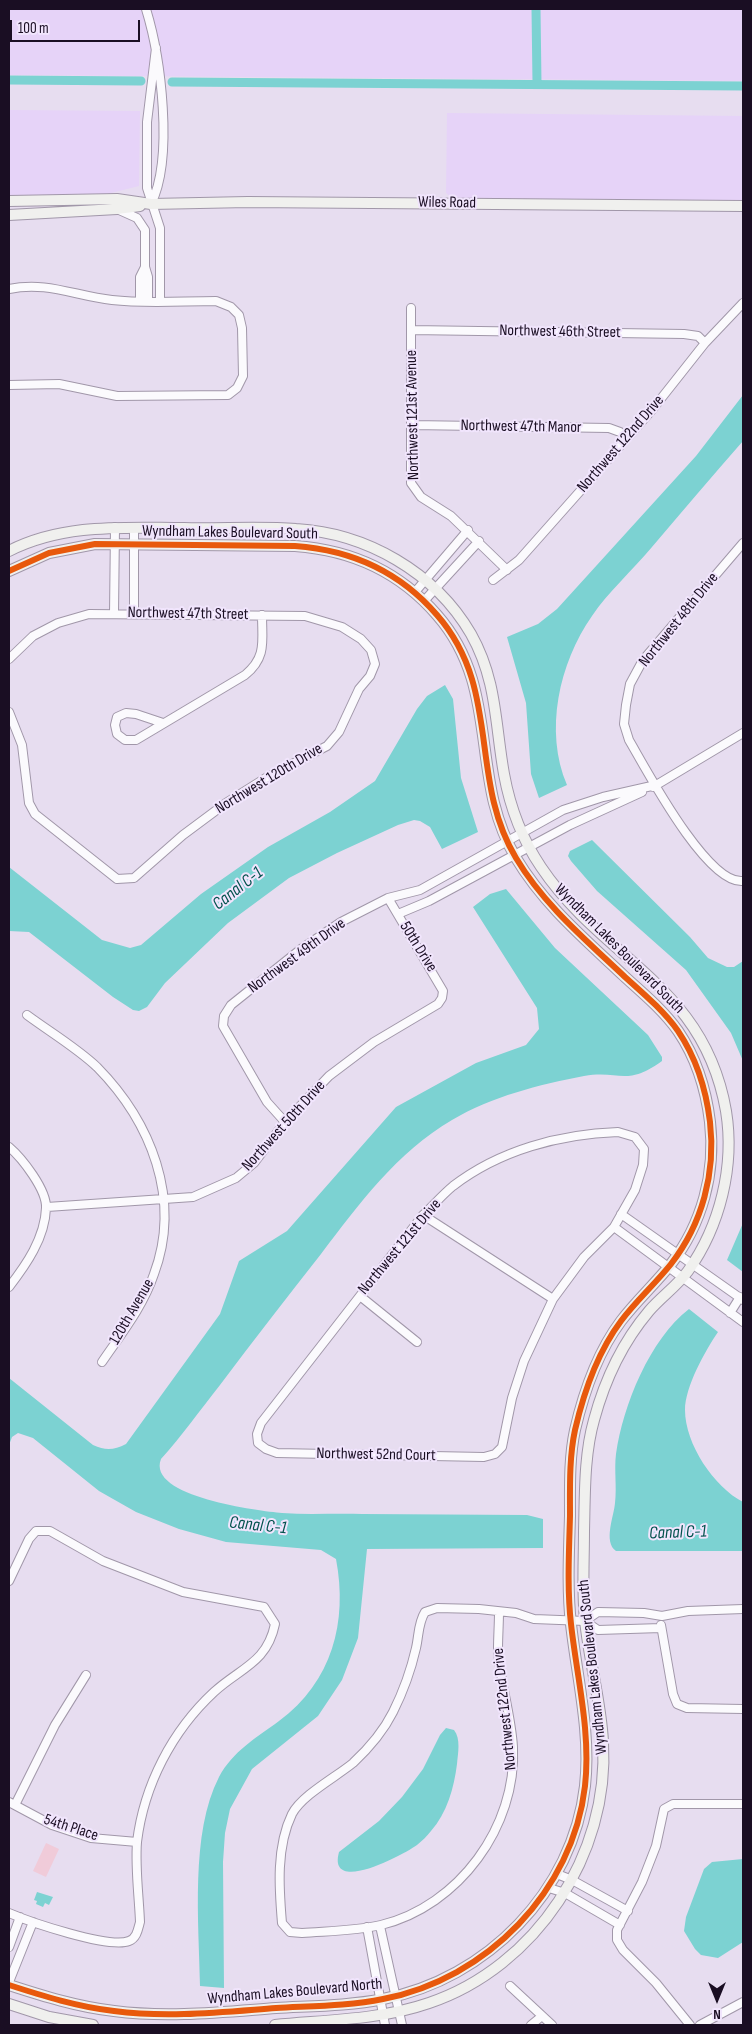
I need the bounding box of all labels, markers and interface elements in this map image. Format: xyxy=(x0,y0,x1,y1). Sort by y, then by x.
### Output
scale bar xyxy=(12,10,142,42)
text: 100 m xyxy=(18,19,49,38)
street label: Wiles Road xyxy=(418,193,476,213)
street label: Northwest 46th Street xyxy=(499,321,621,343)
street label: Northwest 121st Avenue xyxy=(402,350,424,480)
street label: Northwest 122nd Drive xyxy=(573,391,669,497)
street label: Northwest 47th Manor xyxy=(460,416,582,438)
street label: Wyndham Lakes Boulevard South xyxy=(142,522,318,544)
street label: Northwest 48th Drive xyxy=(635,569,723,671)
street label: Northwest 47th Street xyxy=(127,603,249,625)
street label: Northwest 120th Drive xyxy=(212,739,326,819)
water label: Canal C-1 xyxy=(209,863,267,915)
street label: Wyndham Lakes Boulevard South xyxy=(550,880,688,1018)
street label: Northwest 49th Drive xyxy=(244,914,350,998)
street label: 50th Drive xyxy=(395,918,441,976)
street label: Northwest 50th Drive xyxy=(238,1077,330,1175)
street label: Northwest 121st Drive xyxy=(354,1195,446,1299)
street label: 120th Avenue xyxy=(105,1276,159,1348)
street label: Northwest 52nd Court xyxy=(316,1444,436,1466)
water label: Canal C-1 xyxy=(228,1512,288,1540)
water label: Canal C-1 xyxy=(649,1521,707,1545)
street label: Wyndham Lakes Boulevard South xyxy=(574,1579,612,1755)
street label: Northwest 122nd Drive xyxy=(489,1647,521,1771)
street label: 54th Place xyxy=(41,1810,101,1846)
north arrow xyxy=(692,1974,742,2024)
street label: Wyndham Lakes Boulevard North xyxy=(207,1975,383,2009)
text: N xyxy=(713,2006,721,2023)

